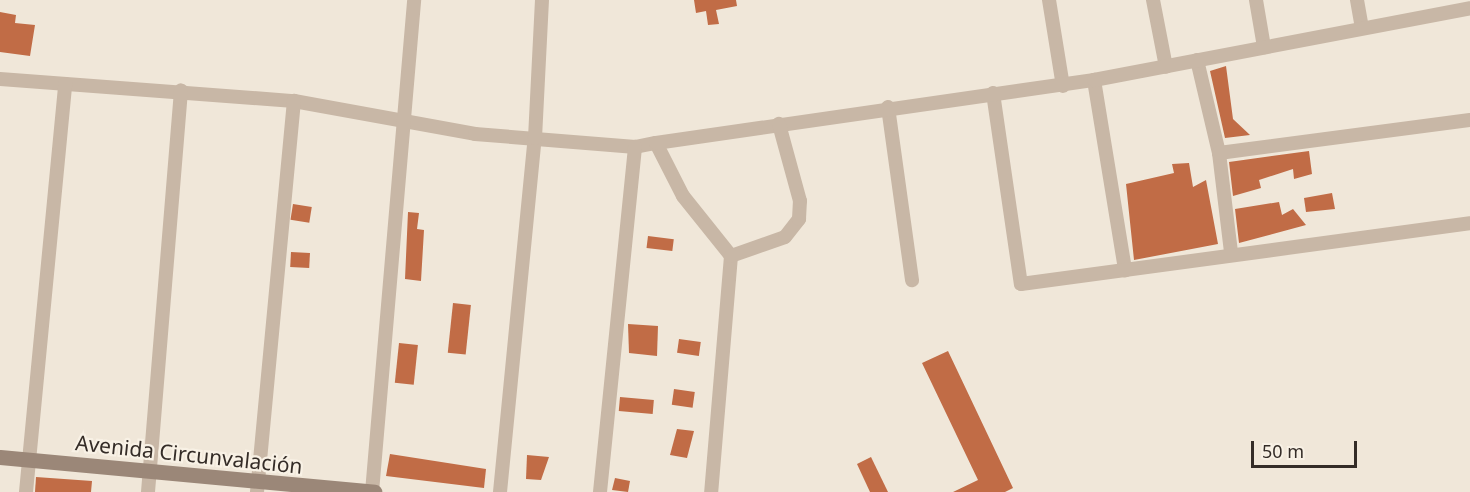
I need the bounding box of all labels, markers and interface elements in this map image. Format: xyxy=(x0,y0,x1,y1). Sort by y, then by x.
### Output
scale bar xyxy=(1254,429,1360,467)
street label: Avenida Circunvalación xyxy=(74,430,304,478)
text: 50 m xyxy=(1262,439,1304,463)

